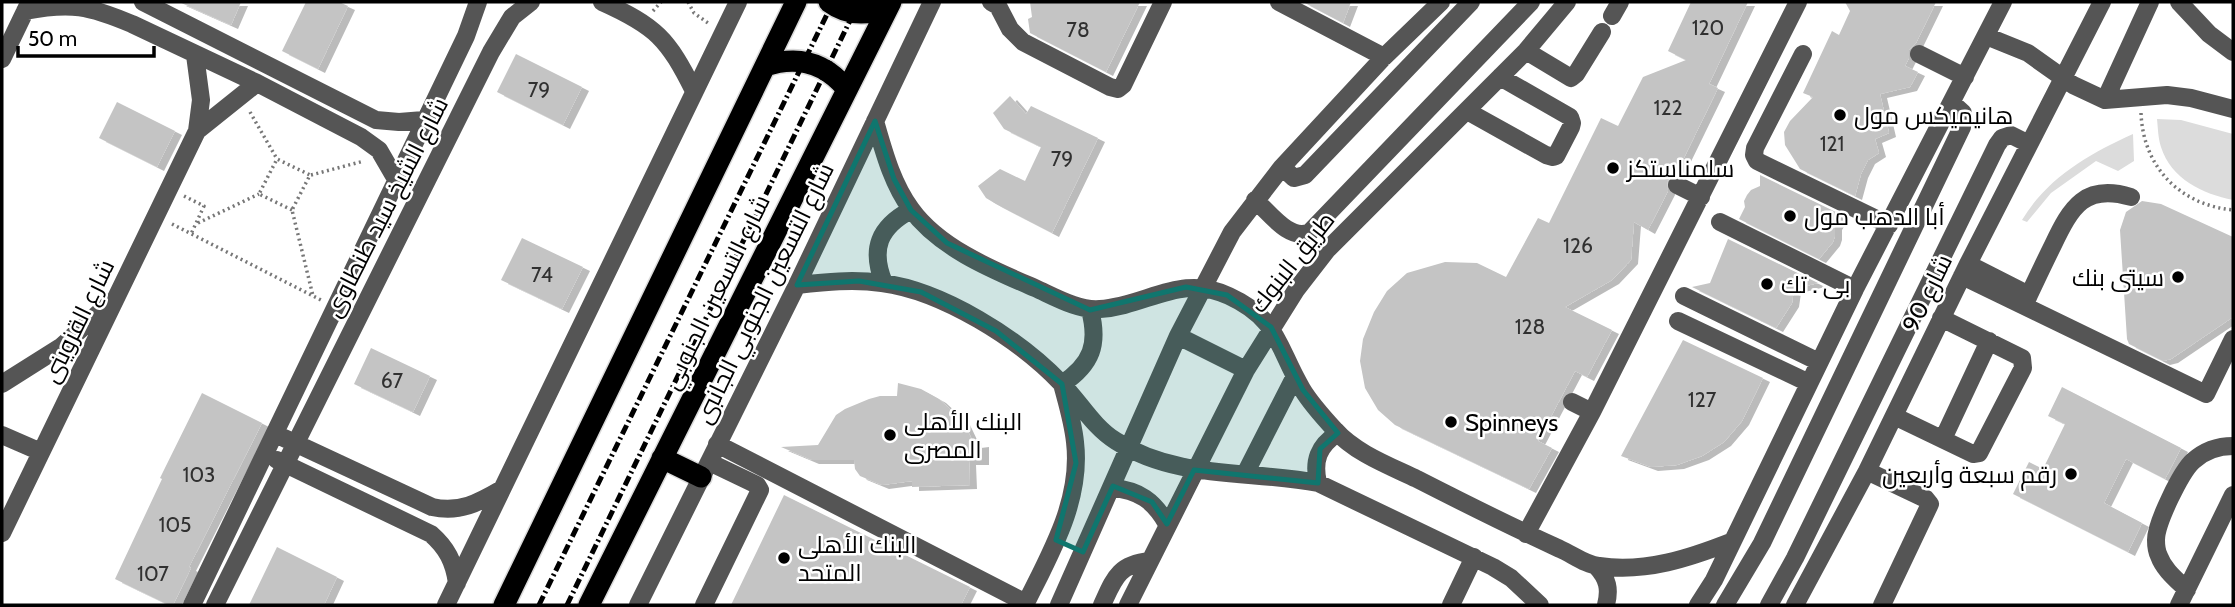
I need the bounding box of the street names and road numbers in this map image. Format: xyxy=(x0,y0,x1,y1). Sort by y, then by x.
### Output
street label: شارع الشيخ سيد طنطاوى xyxy=(318,92,456,323)
street label: شارع التسعين الجنوبي الجانبى xyxy=(688,158,844,430)
street label: شارع التسعين الجنوبي xyxy=(656,190,780,396)
street label: طريق البنوك xyxy=(1244,206,1341,319)
street label: شارع 90 xyxy=(1896,250,1960,337)
street label: شارع القزوينى xyxy=(36,255,122,388)

